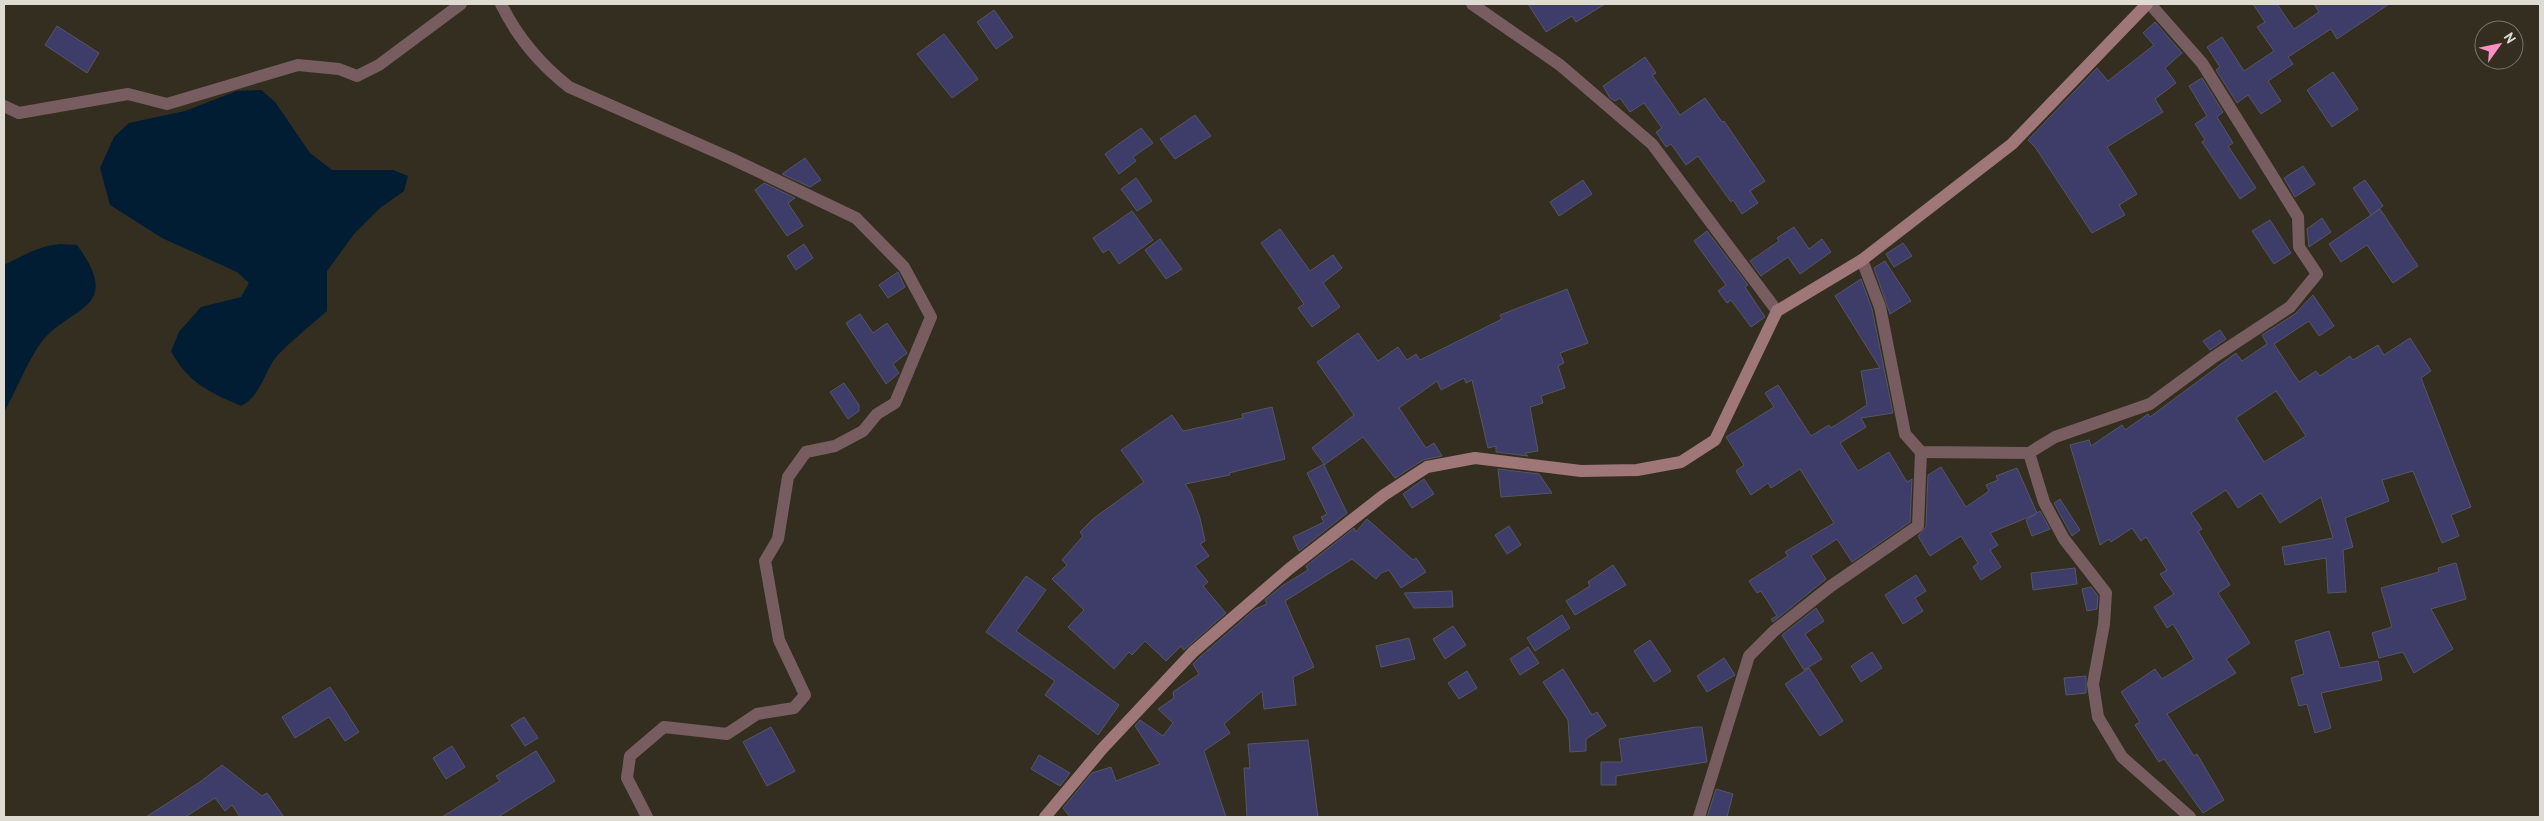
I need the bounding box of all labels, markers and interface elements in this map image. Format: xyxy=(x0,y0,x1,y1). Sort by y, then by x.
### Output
north arrow xyxy=(2474,20,2524,70)
text: N xyxy=(2500,29,2520,47)

